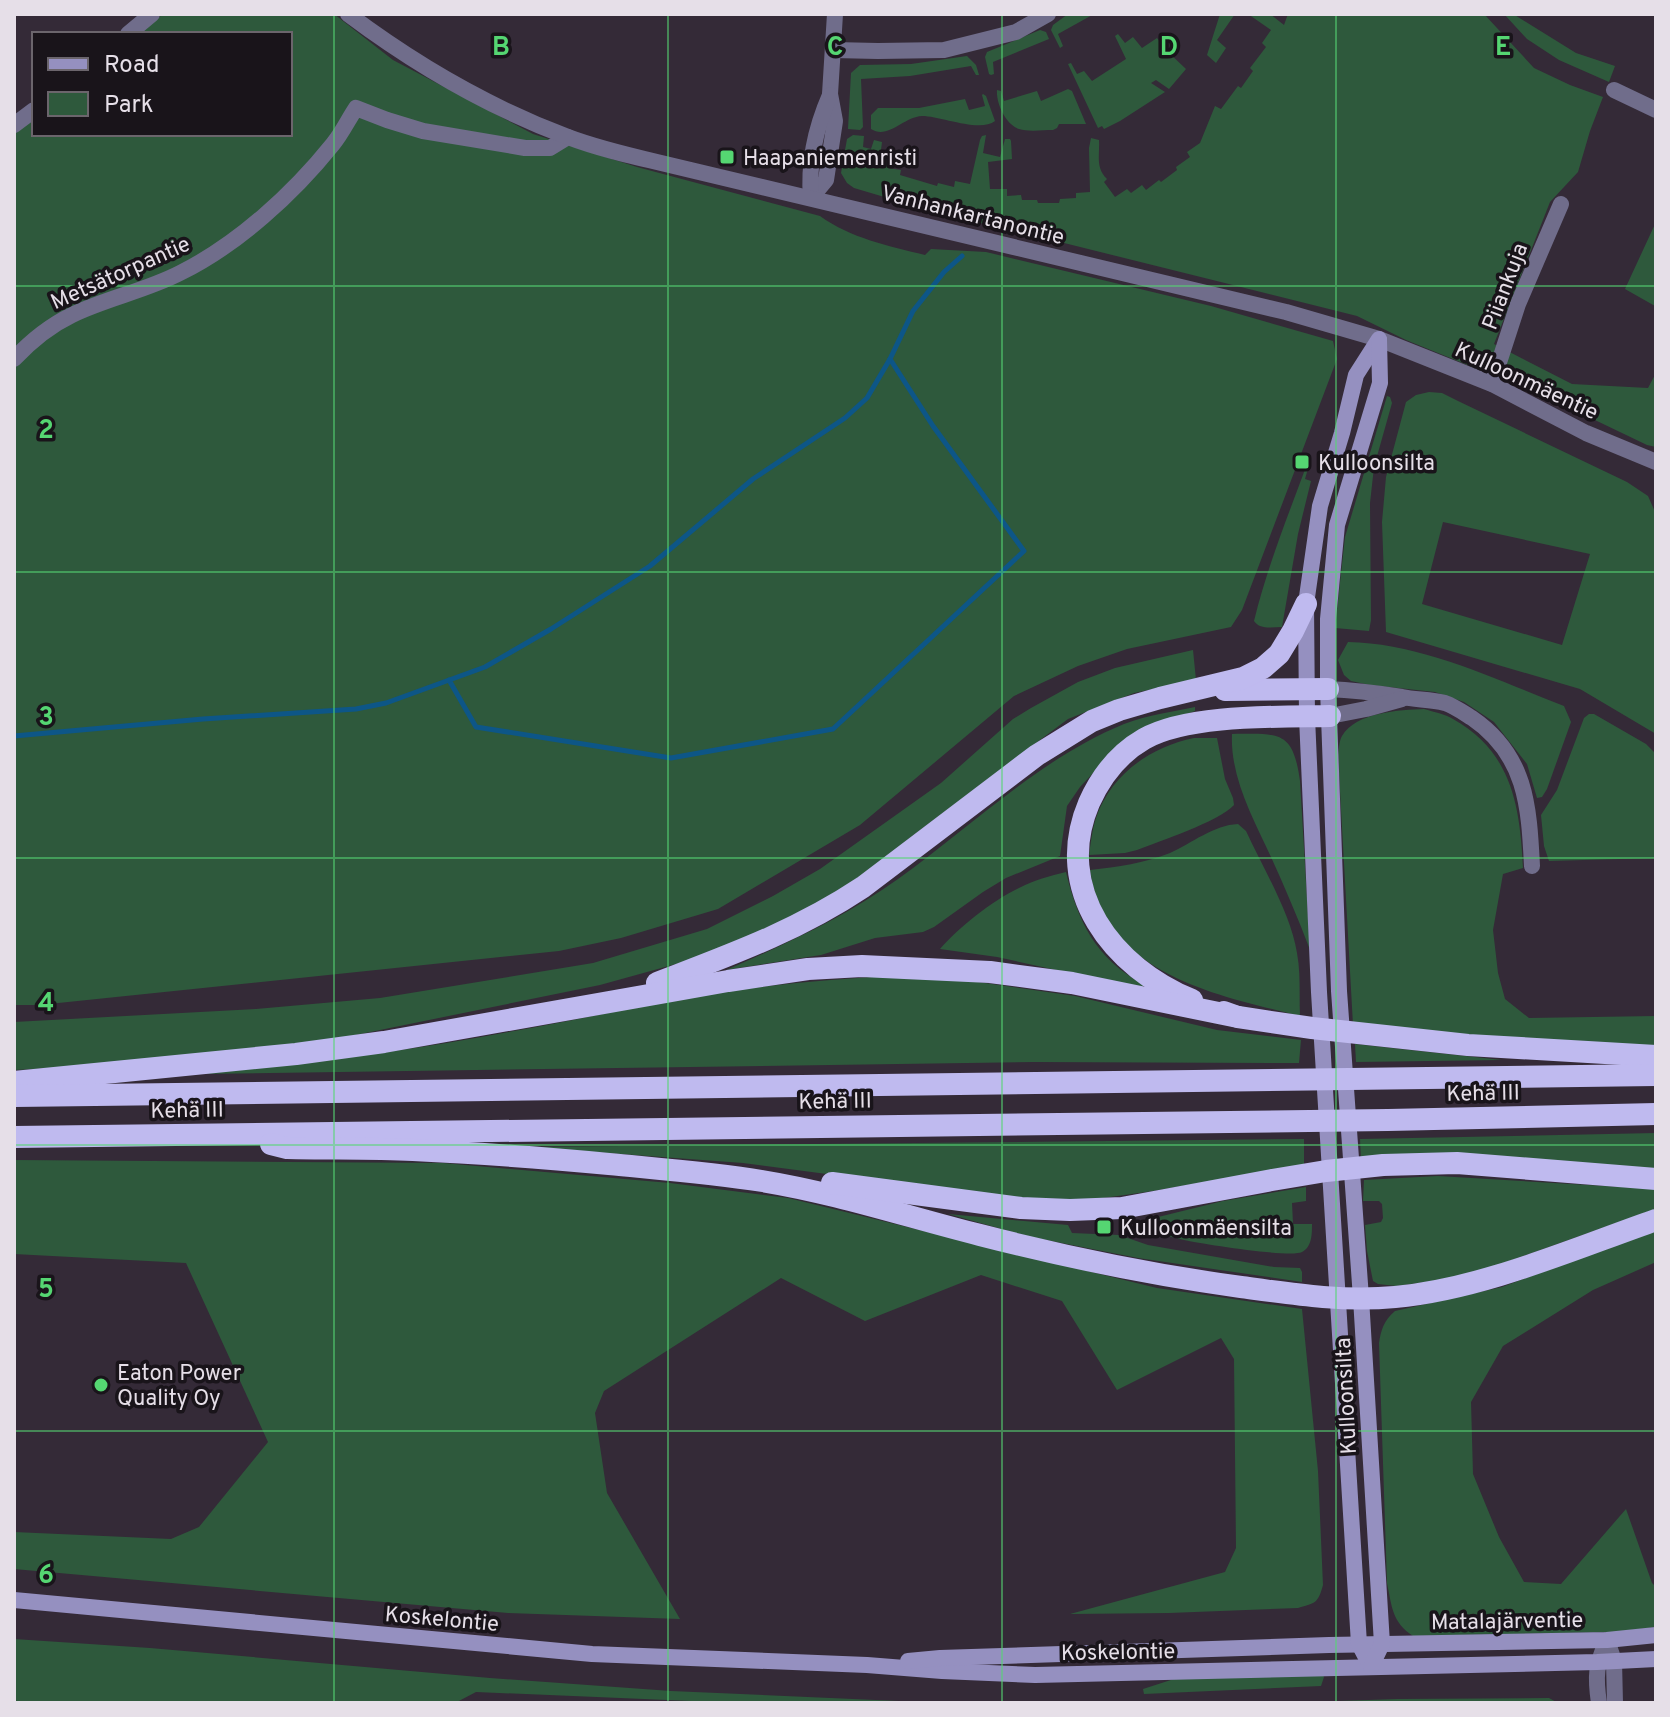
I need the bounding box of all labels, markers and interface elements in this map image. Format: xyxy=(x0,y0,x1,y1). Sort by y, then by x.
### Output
legend xyxy=(32,32,292,136)
text: B xyxy=(492,32,510,65)
text: C xyxy=(827,32,843,65)
text: D xyxy=(1160,32,1178,65)
text: E xyxy=(1495,32,1511,65)
text: Road xyxy=(104,51,160,81)
text: Park xyxy=(104,91,154,121)
place label: Haapaniemenristi xyxy=(743,146,917,173)
marker: Haapaniemenristi xyxy=(718,148,736,166)
street label: Vanhankartanontie xyxy=(878,181,1067,252)
street label: Metsätorpantie xyxy=(47,231,195,317)
street label: Piiankuja xyxy=(1477,240,1535,334)
street label: Kulloonmäentie xyxy=(1450,337,1602,427)
text: 2 xyxy=(38,415,54,448)
place label: Kulloonsilta xyxy=(1318,451,1435,478)
marker: Kulloonsilta xyxy=(1293,453,1311,471)
text: 3 xyxy=(38,702,54,735)
text: 4 xyxy=(38,988,54,1021)
street label: Kehä III xyxy=(1446,1080,1520,1109)
street label: Kehä III xyxy=(798,1088,872,1117)
street label: Kehä III xyxy=(150,1097,224,1126)
place label: Kulloonmäensilta xyxy=(1120,1216,1292,1243)
marker: Kulloonmäensilta xyxy=(1095,1218,1113,1236)
text: 5 xyxy=(38,1274,54,1307)
street label: Kulloonsilta xyxy=(1331,1337,1364,1455)
place label: Eaton Power Quality Oy xyxy=(117,1361,242,1413)
marker: Eaton Power Quality Oy xyxy=(92,1376,110,1394)
text: 6 xyxy=(38,1560,54,1593)
street label: Koskelontie xyxy=(384,1602,500,1639)
street label: Matalajärventie xyxy=(1431,1608,1583,1637)
street label: Koskelontie xyxy=(1061,1639,1176,1668)

